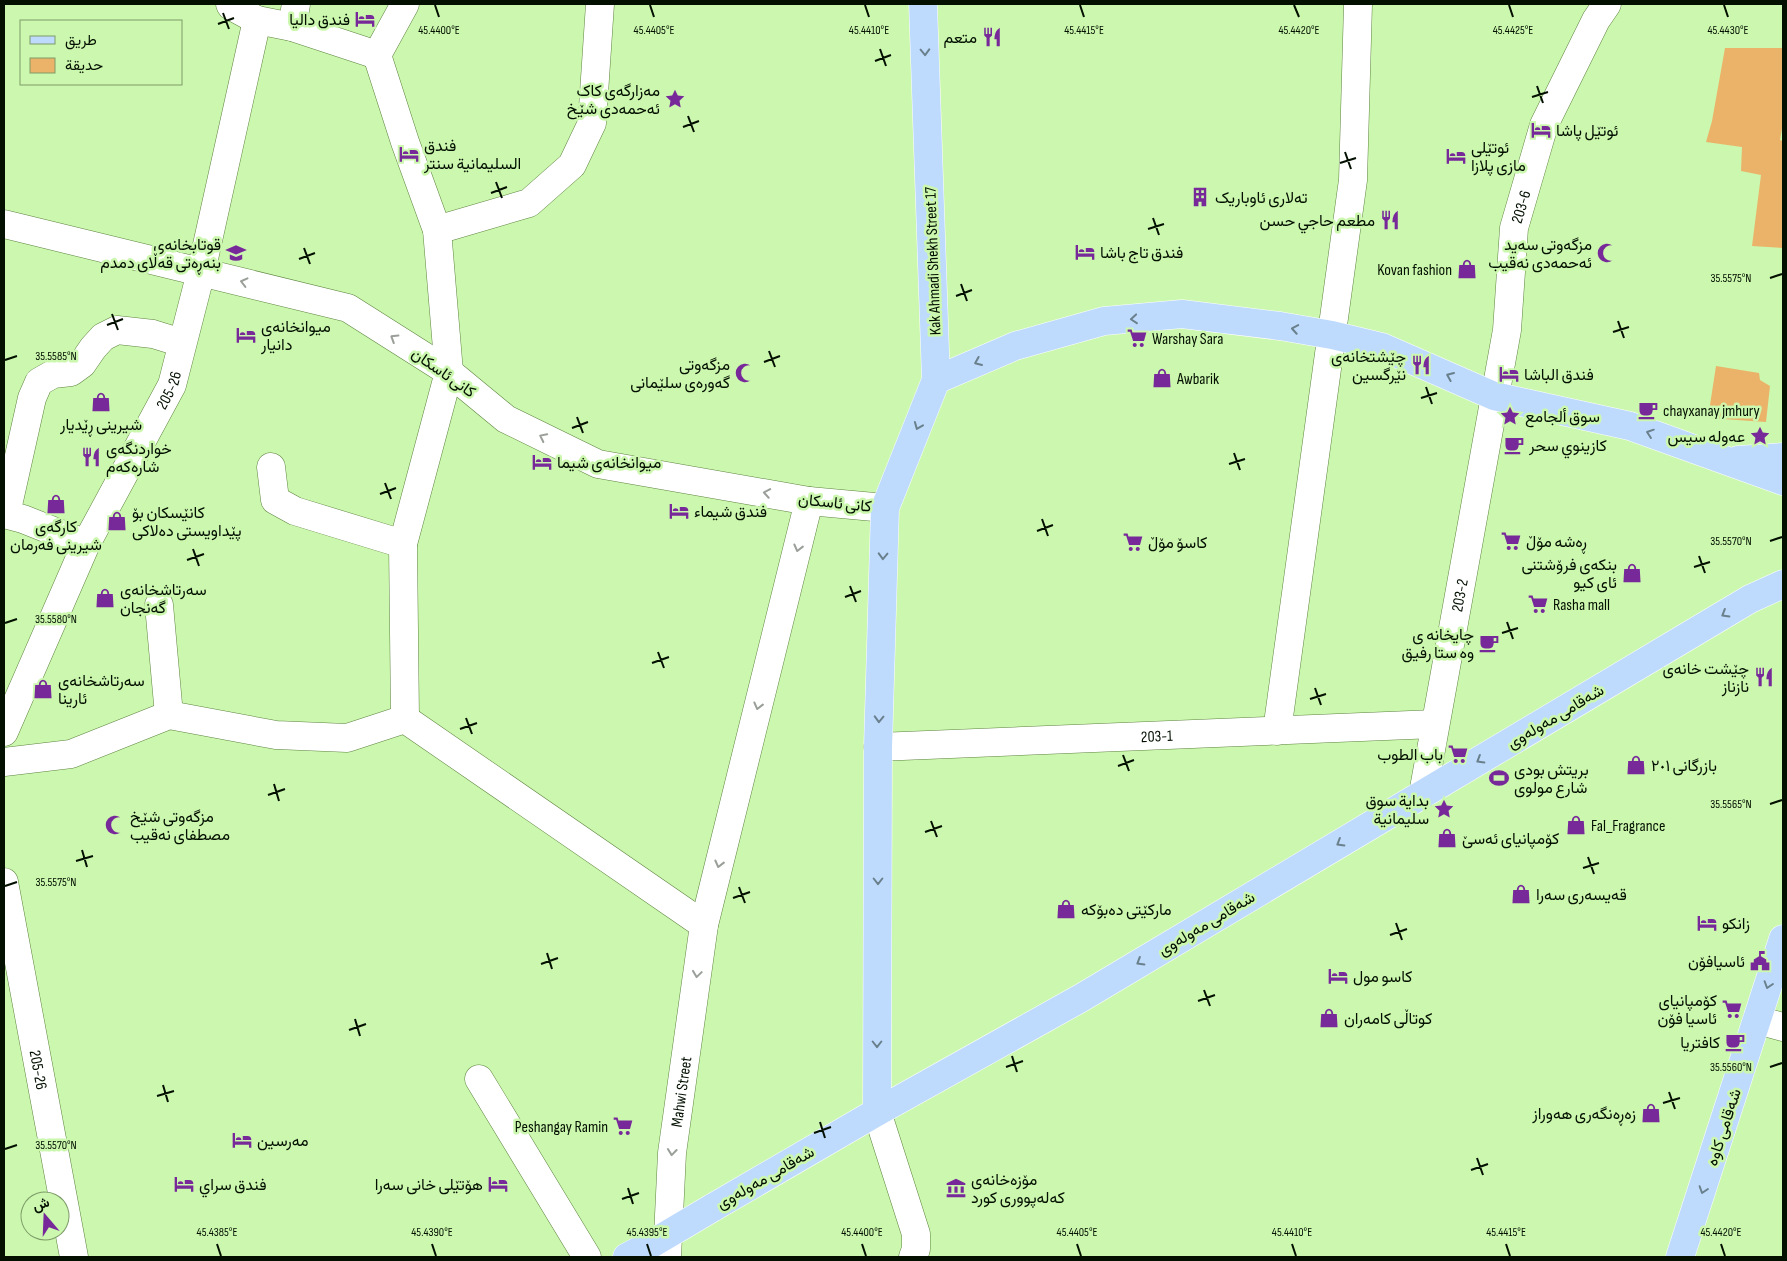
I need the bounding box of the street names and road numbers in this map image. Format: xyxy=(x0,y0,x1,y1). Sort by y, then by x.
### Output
street label: Kak Ahmadi Shekh Street 17 xyxy=(921,186,946,335)
street label: 203-6 xyxy=(1508,188,1535,226)
street label: کانی ئاسکان xyxy=(408,344,479,402)
street label: 205-26 xyxy=(153,369,186,413)
street label: کانی ئاسکان xyxy=(797,490,872,517)
street label: 203-2 xyxy=(1448,578,1473,613)
street label: شەقامی مەولەوی xyxy=(1504,681,1608,754)
street label: 203-1 xyxy=(1140,727,1174,747)
street label: شەقامی مەولەوی xyxy=(1155,888,1259,961)
street label: 205-26 xyxy=(25,1049,51,1091)
street label: Mahwi Street xyxy=(668,1055,696,1128)
street label: شەقامی کاوە xyxy=(1703,1086,1746,1168)
street label: شەقامی مەولەوی xyxy=(714,1143,818,1214)

